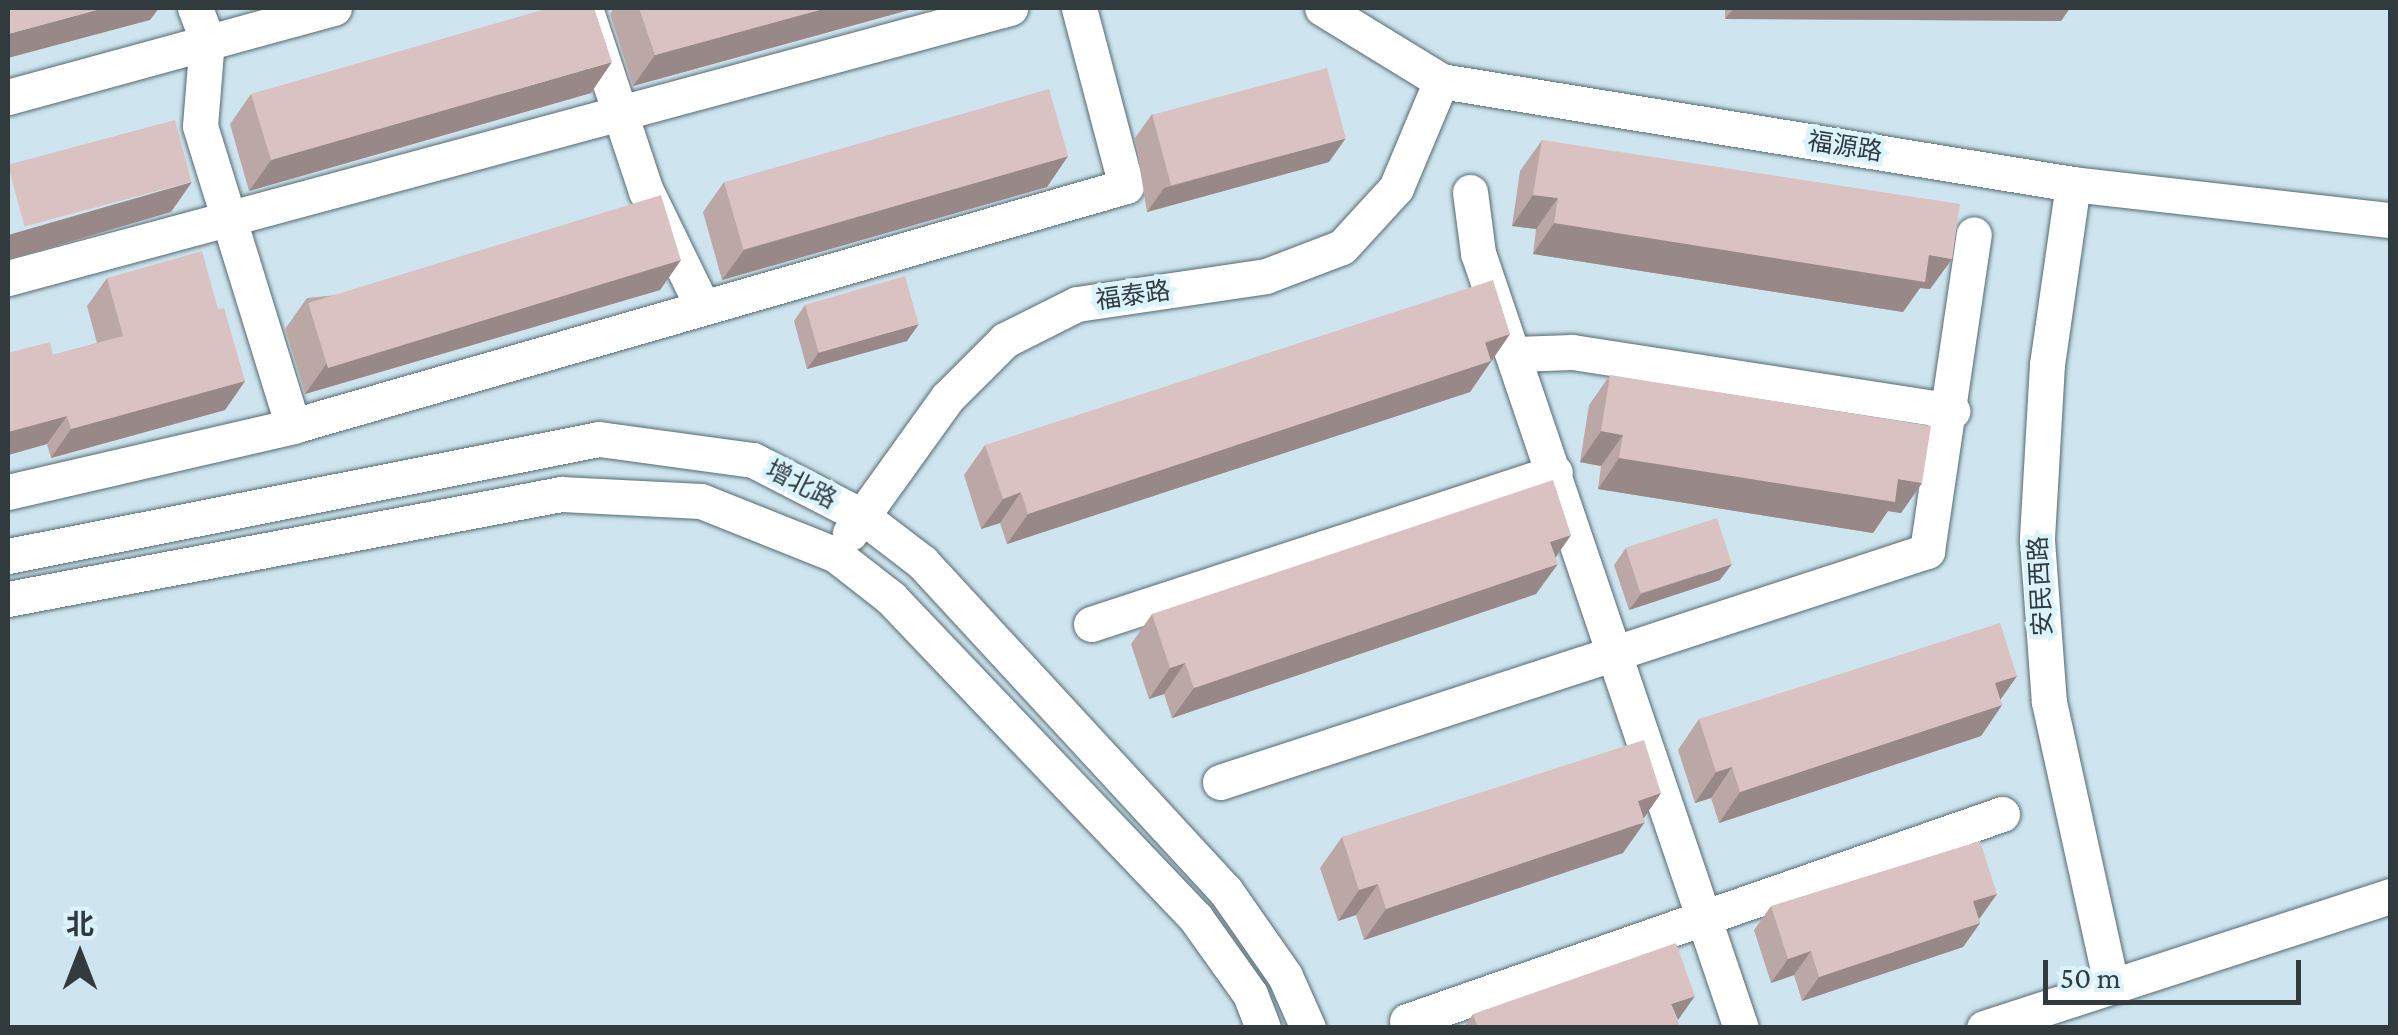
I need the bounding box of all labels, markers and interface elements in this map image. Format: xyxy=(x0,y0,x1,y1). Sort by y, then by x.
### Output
street label: 福源路 xyxy=(1806,126,1884,168)
street label: 福泰路 xyxy=(1094,276,1172,316)
street label: 增北路 xyxy=(761,455,841,515)
street label: 安民西路 xyxy=(2023,535,2059,637)
north arrow xyxy=(30,905,130,1005)
text: 北 xyxy=(66,909,94,940)
scale bar xyxy=(2048,940,2306,1002)
text: 50 m xyxy=(2060,961,2121,994)

